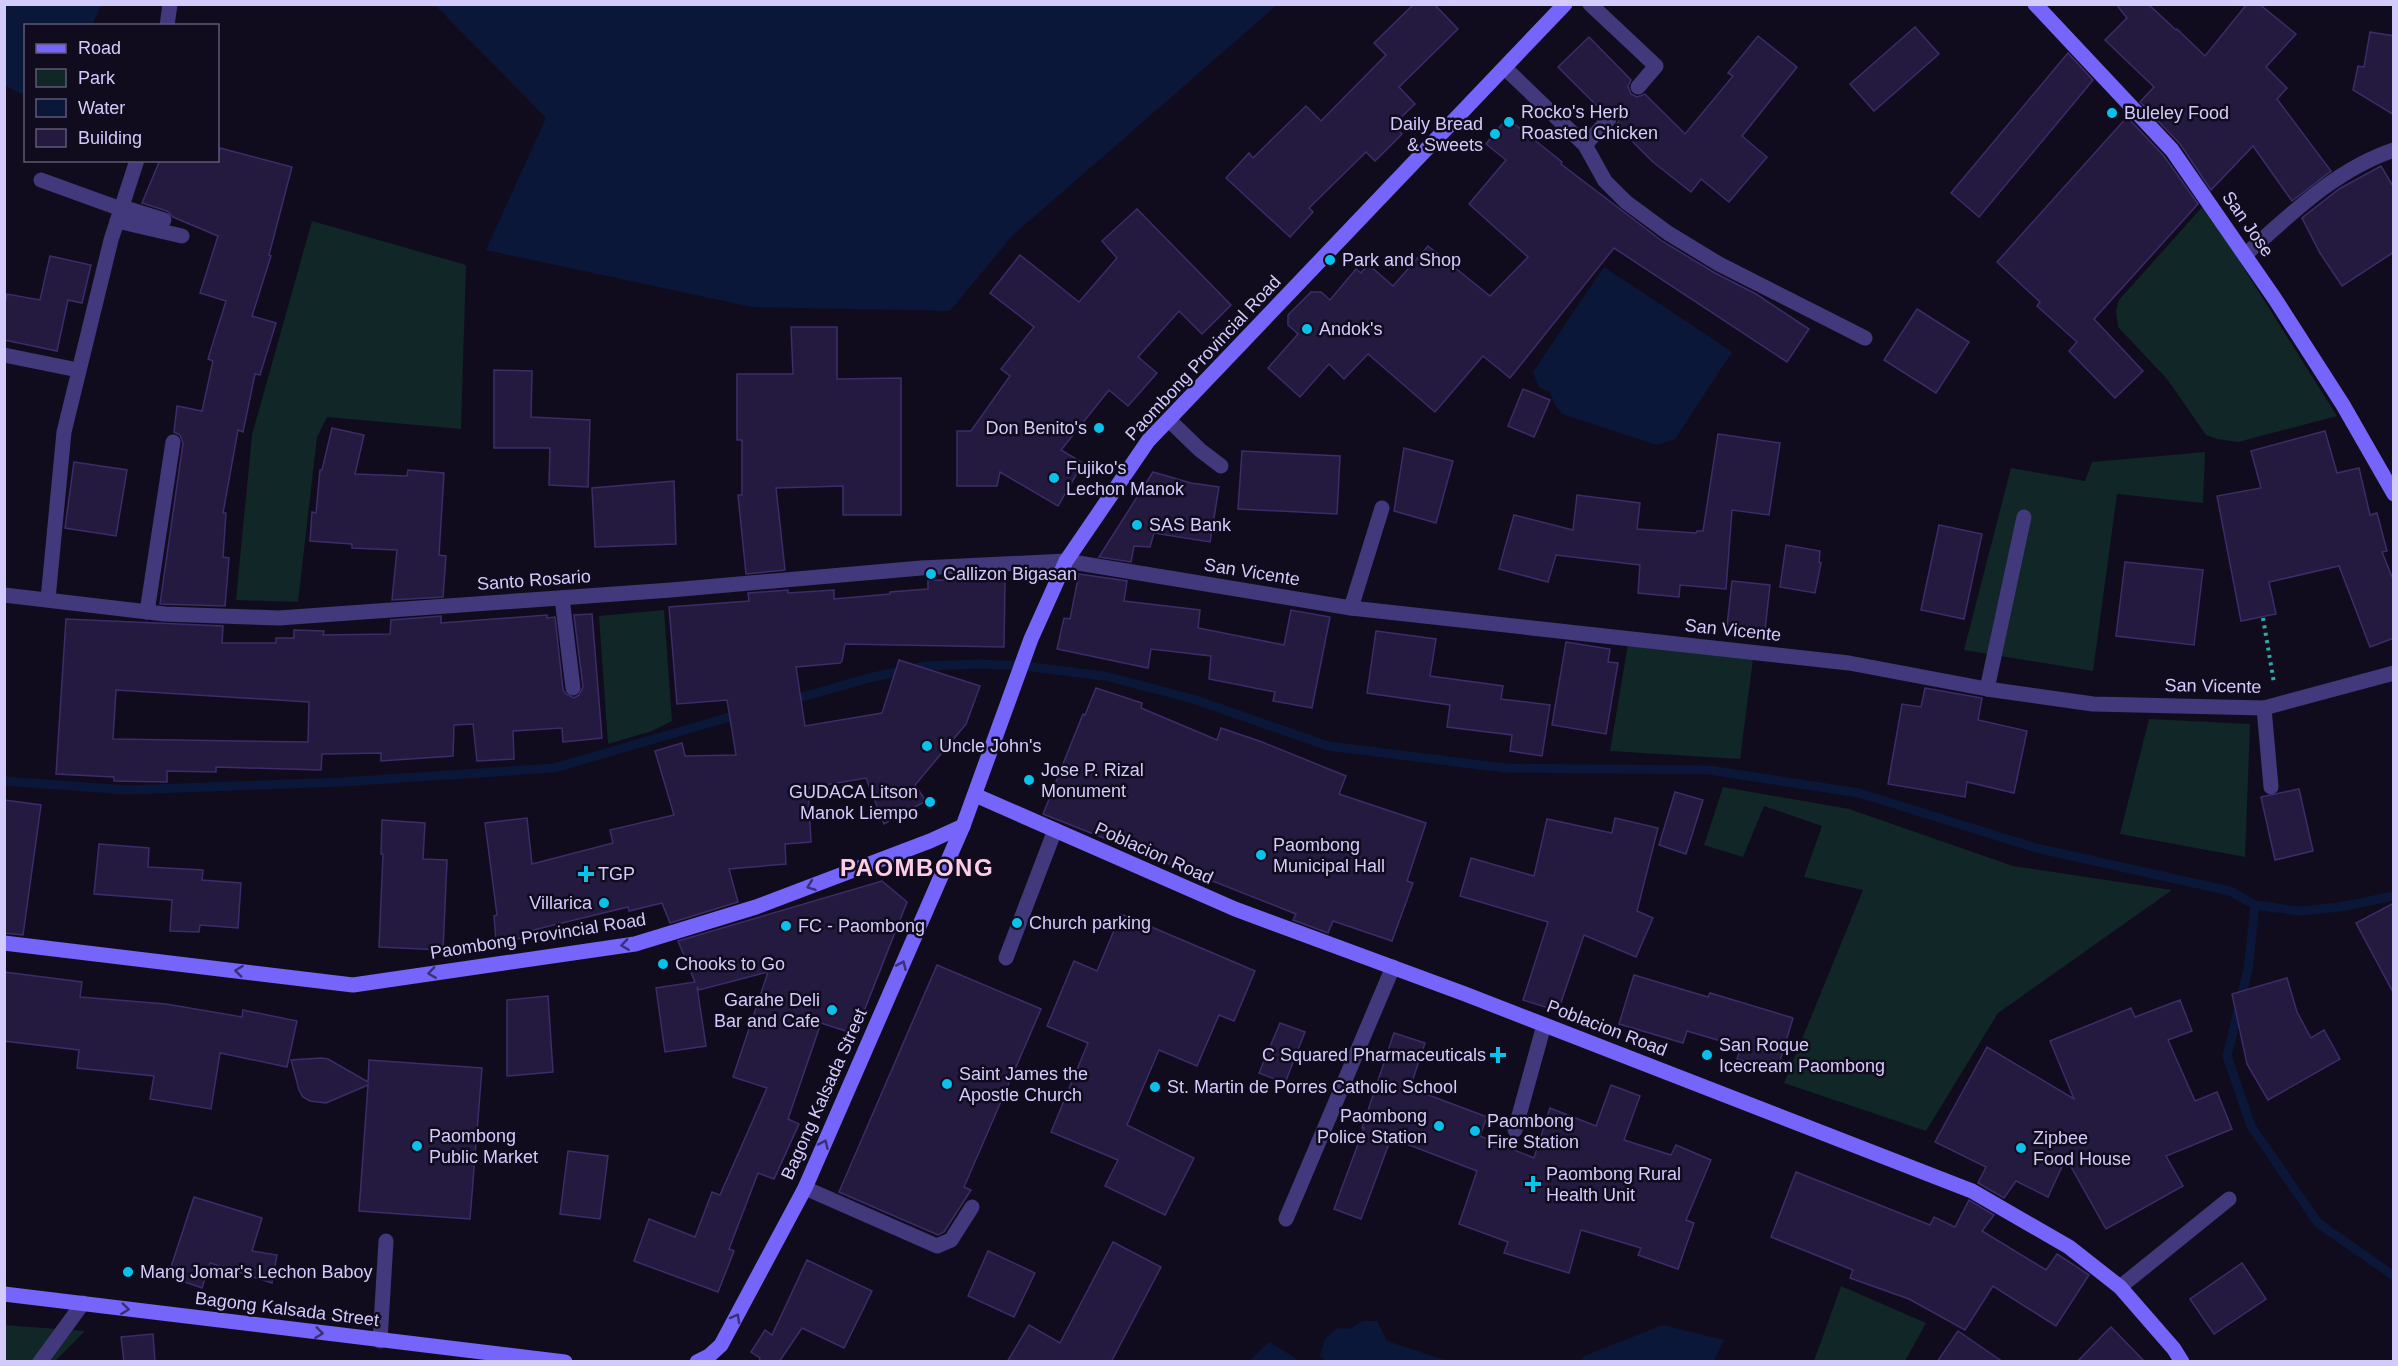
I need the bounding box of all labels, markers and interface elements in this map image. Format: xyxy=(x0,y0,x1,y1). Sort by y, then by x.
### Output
legend xyxy=(24,24,219,162)
text: Road xyxy=(78,38,121,58)
text: Park xyxy=(78,68,116,88)
text: Water xyxy=(78,98,125,118)
place label: Rocko's Herb Roasted Chicken xyxy=(1521,102,1658,143)
place label: Buleley Food xyxy=(2124,103,2229,123)
marker: Buleley Food xyxy=(2105,106,2119,120)
place label: Daily Bread & Sweets xyxy=(1390,114,1483,155)
marker: Rocko's Herb Roasted Chicken xyxy=(1502,115,1516,129)
marker: Daily Bread & Sweets xyxy=(1488,127,1502,141)
text: Building xyxy=(78,128,142,148)
street label: San Jose xyxy=(2218,188,2278,260)
place label: Park and Shop xyxy=(1342,250,1461,270)
marker: Park and Shop xyxy=(1323,253,1337,267)
street label: Paombong Provincial Road xyxy=(1121,271,1285,445)
place label: Andok's xyxy=(1319,319,1382,339)
marker: Andok's xyxy=(1300,322,1314,336)
place label: Don Benito's xyxy=(986,418,1087,438)
marker: Don Benito's xyxy=(1092,421,1106,435)
place label: Fujiko's Lechon Manok xyxy=(1066,458,1185,499)
marker: Fujiko's Lechon Manok xyxy=(1047,471,1061,485)
place label: SAS Bank xyxy=(1149,515,1232,535)
marker: SAS Bank xyxy=(1130,518,1144,532)
street label: San Vicente xyxy=(1203,555,1301,589)
place label: Callizon Bigasan xyxy=(943,564,1077,584)
street label: Santo Rosario xyxy=(476,566,592,594)
marker: Callizon Bigasan xyxy=(924,567,938,581)
street label: San Vicente xyxy=(1684,615,1782,645)
street label: San Vicente xyxy=(2164,675,2262,697)
place label: Uncle John's xyxy=(939,736,1042,756)
marker: Uncle John's xyxy=(920,739,934,753)
place label: Jose P. Rizal Monument xyxy=(1041,760,1144,801)
marker: Jose P. Rizal Monument xyxy=(1022,773,1036,787)
place label: GUDACA Litson Manok Liempo xyxy=(789,782,918,823)
marker: GUDACA Litson Manok Liempo xyxy=(923,795,937,809)
street label: Poblacion Road xyxy=(1092,818,1216,888)
place label: Paombong Municipal Hall xyxy=(1273,835,1385,876)
marker: Paombong Municipal Hall xyxy=(1254,848,1268,862)
district label: PAOMBONG xyxy=(840,854,994,881)
place label: TGP xyxy=(598,864,635,884)
marker: TGP xyxy=(579,867,593,881)
one-way arrow xyxy=(806,879,817,891)
place label: Villarica xyxy=(529,893,593,913)
marker: Villarica xyxy=(597,896,611,910)
street label: Paombong Provincial Road xyxy=(429,909,647,963)
place label: Church parking xyxy=(1029,913,1151,933)
place label: FC - Paombong xyxy=(798,916,925,936)
marker: Church parking xyxy=(1010,916,1024,930)
marker: FC - Paombong xyxy=(779,919,793,933)
one-way arrow xyxy=(620,939,630,951)
place label: Chooks to Go xyxy=(675,954,785,974)
marker: Chooks to Go xyxy=(656,957,670,971)
one-way arrow xyxy=(895,961,907,972)
one-way arrow xyxy=(234,965,243,978)
one-way arrow xyxy=(427,967,437,979)
place label: Garahe Deli Bar and Cafe xyxy=(714,990,820,1031)
street label: Poblacion Road xyxy=(1544,996,1670,1060)
marker: Garahe Deli Bar and Cafe xyxy=(825,1003,839,1017)
street label: Bagong Kalsada Street xyxy=(777,1005,871,1183)
place label: San Roque Icecream Paombong xyxy=(1719,1035,1885,1076)
place label: C Squared Pharmaceuticals xyxy=(1262,1045,1486,1065)
marker: C Squared Pharmaceuticals xyxy=(1491,1048,1505,1062)
marker: San Roque Icecream Paombong xyxy=(1700,1048,1714,1062)
place label: Saint James the Apostle Church xyxy=(959,1064,1088,1105)
marker: Saint James the Apostle Church xyxy=(940,1077,954,1091)
place label: St. Martin de Porres Catholic School xyxy=(1167,1077,1457,1097)
marker: St. Martin de Porres Catholic School xyxy=(1148,1080,1162,1094)
place label: Paombong Police Station xyxy=(1317,1106,1427,1147)
place label: Paombong Fire Station xyxy=(1487,1111,1579,1152)
marker: Paombong Police Station xyxy=(1432,1119,1446,1133)
marker: Paombong Fire Station xyxy=(1468,1124,1482,1138)
place label: Paombong Public Market xyxy=(429,1126,538,1167)
place label: Zipbee Food House xyxy=(2033,1128,2131,1169)
marker: Paombong Public Market xyxy=(410,1139,424,1153)
one-way arrow xyxy=(817,1139,829,1150)
marker: Zipbee Food House xyxy=(2014,1141,2028,1155)
place label: Paombong Rural Health Unit xyxy=(1546,1164,1681,1205)
marker: Paombong Rural Health Unit xyxy=(1524,1175,1542,1193)
place label: Mang Jomar's Lechon Baboy xyxy=(140,1262,373,1282)
marker: Mang Jomar's Lechon Baboy xyxy=(121,1265,135,1279)
street label: Bagong Kalsada Street xyxy=(194,1288,380,1330)
one-way arrow xyxy=(121,1302,130,1314)
one-way arrow xyxy=(729,1314,740,1324)
one-way arrow xyxy=(314,1326,323,1339)

